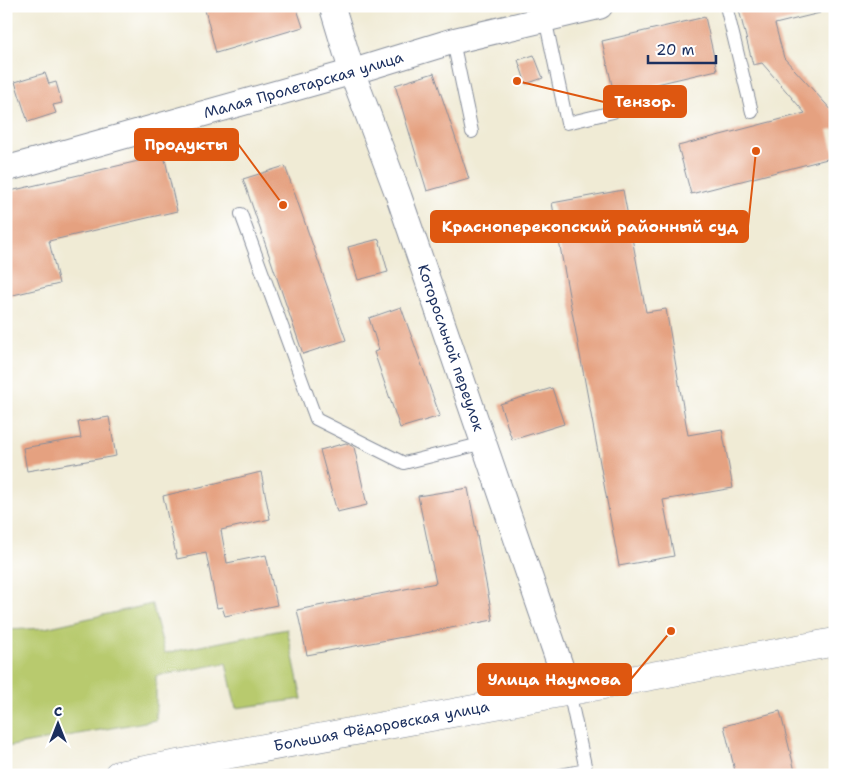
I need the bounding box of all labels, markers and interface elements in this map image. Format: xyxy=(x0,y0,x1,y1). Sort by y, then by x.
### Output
scale bar xyxy=(648,32,716,64)
text: 20 m xyxy=(656,40,695,60)
street label: Малая Пролетарская улица xyxy=(201,47,406,123)
callout: Тензор. xyxy=(604,86,686,117)
text: Тензор. xyxy=(614,91,676,112)
callout: Продукты xyxy=(135,129,238,160)
text: Продукты xyxy=(144,134,228,155)
callout: Красноперекопский районный суд xyxy=(431,211,748,242)
text: Красноперекопский районный суд xyxy=(442,216,739,237)
street label: Которосльной переулок xyxy=(413,262,489,434)
callout: Улица Наумова xyxy=(478,664,631,695)
text: Улица Наумова xyxy=(487,669,621,690)
street label: Большая Фёдоровская улица xyxy=(272,696,492,756)
north arrow xyxy=(32,698,82,748)
text: С xyxy=(54,702,62,720)

